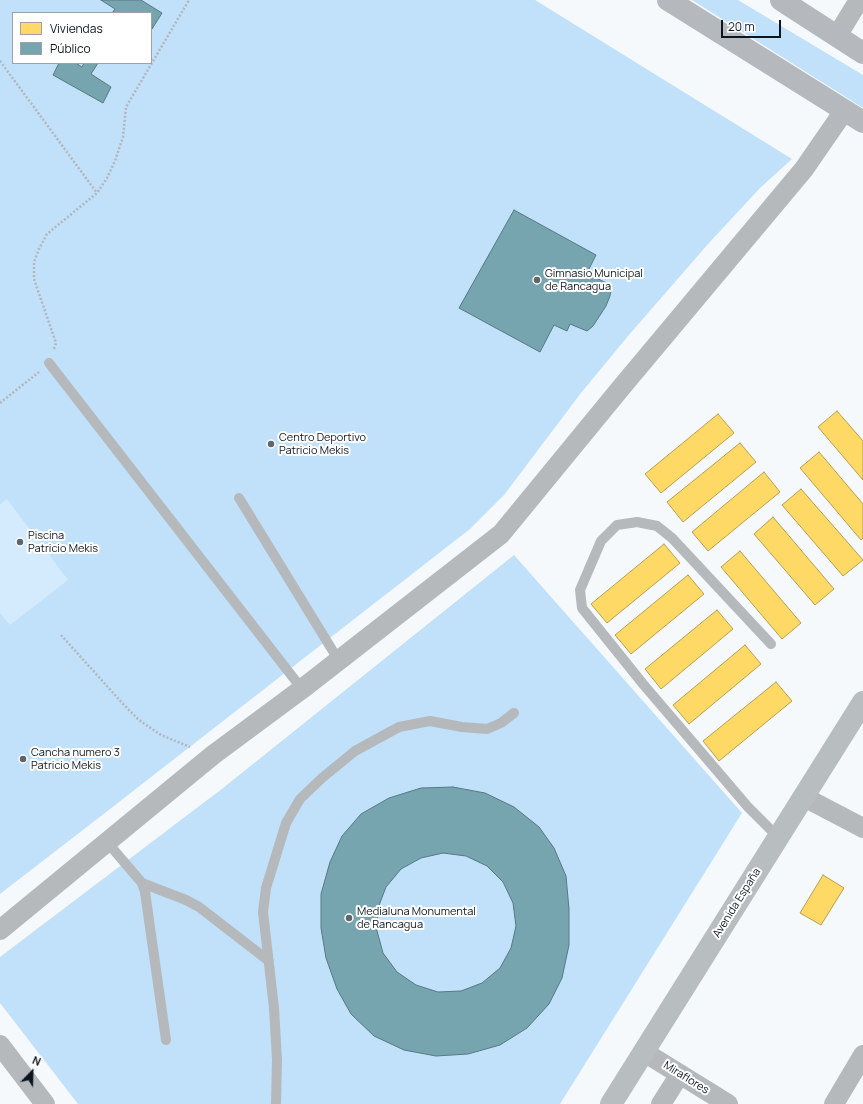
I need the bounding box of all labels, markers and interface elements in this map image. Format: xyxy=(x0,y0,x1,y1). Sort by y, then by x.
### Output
legend xyxy=(12,12,152,64)
scale bar xyxy=(723,12,783,38)
text: 20 m xyxy=(728,18,755,35)
text: Viviendas xyxy=(50,20,103,37)
text: Público xyxy=(50,40,91,57)
place label: Gimnasio Municipal de Rancagua xyxy=(545,267,643,293)
marker: Gimnasio Municipal de Rancagua xyxy=(532,275,542,285)
place label: Centro Deportivo Patricio Mekis xyxy=(279,431,366,457)
marker: Centro Deportivo Patricio Mekis xyxy=(266,439,276,449)
place label: Piscina Patricio Mekis xyxy=(28,529,98,555)
marker: Piscina Patricio Mekis xyxy=(15,537,25,547)
place label: Cancha numero 3 Patricio Mekis xyxy=(31,746,120,772)
marker: Cancha numero 3 Patricio Mekis xyxy=(18,754,28,764)
street label: Avenida España xyxy=(710,866,764,940)
place label: Medialuna Monumental de Rancagua xyxy=(357,905,476,931)
marker: Medialuna Monumental de Rancagua xyxy=(344,913,354,923)
north arrow xyxy=(12,1052,52,1092)
text: N xyxy=(30,1052,43,1069)
street label: Miraflores xyxy=(661,1059,711,1097)

